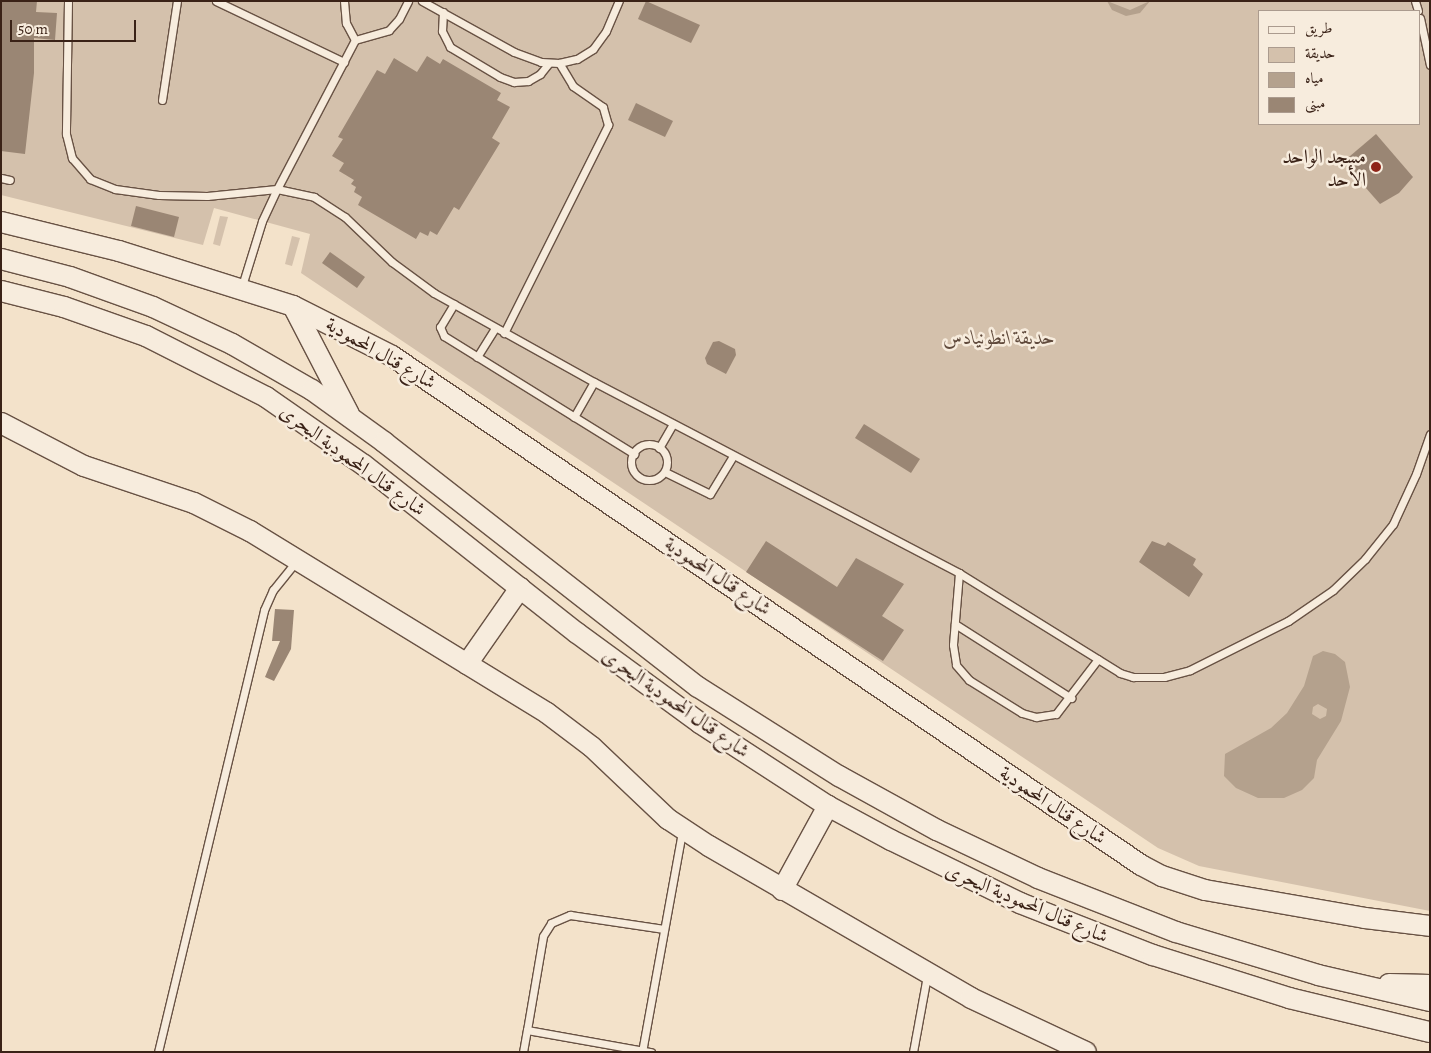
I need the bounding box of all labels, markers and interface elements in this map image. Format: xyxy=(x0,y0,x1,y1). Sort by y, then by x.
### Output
scale bar xyxy=(12,10,139,42)
legend xyxy=(1258,10,1421,125)
text: طريق xyxy=(1305,18,1332,38)
text: 50 m xyxy=(18,19,48,39)
text: حديقة xyxy=(1305,43,1335,63)
text: مياه xyxy=(1305,68,1323,88)
text: مبنى xyxy=(1305,93,1325,113)
place label: مسجد الواحد الأحد xyxy=(1282,144,1366,191)
marker: مسجد الواحد الأحد xyxy=(1370,161,1382,173)
street label: شارع قنال المحمودية xyxy=(321,312,441,394)
park label: حديقة انطونيادس xyxy=(943,325,1055,349)
street label: شارع قنال المحمودية البحرى xyxy=(275,399,431,521)
street label: شارع قنال المحمودية xyxy=(660,531,776,621)
street label: شارع قنال المحمودية البحرى xyxy=(598,643,754,763)
street label: شارع قنال المحمودية xyxy=(995,760,1111,850)
street label: شارع قنال المحمودية البحرى xyxy=(942,858,1112,948)

